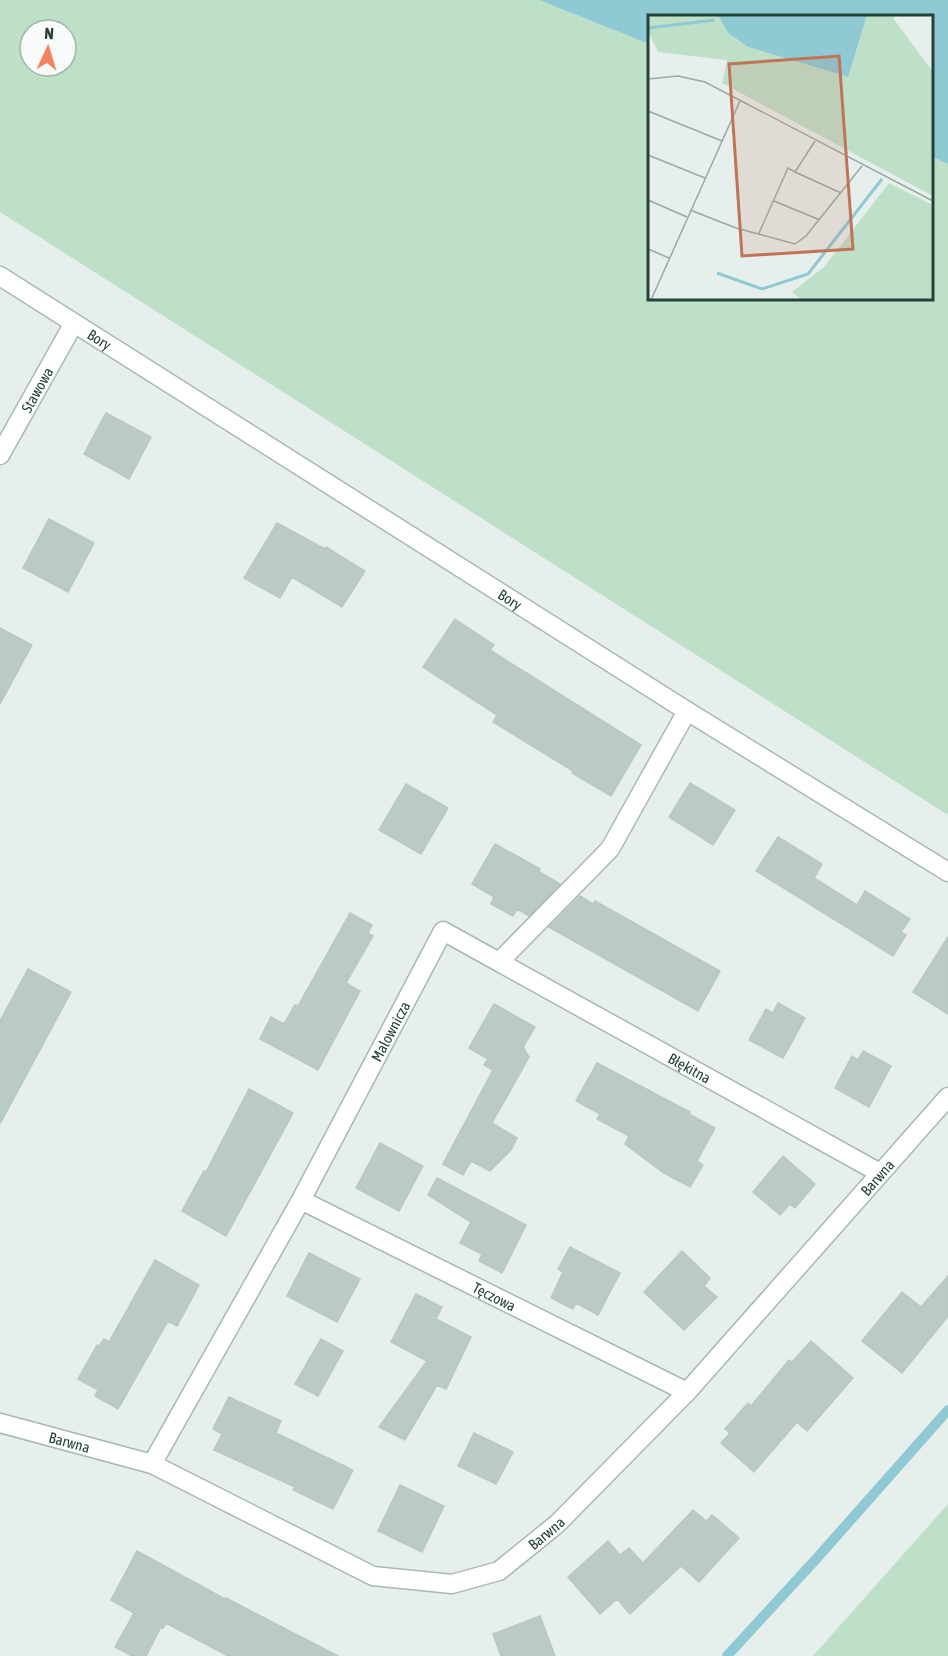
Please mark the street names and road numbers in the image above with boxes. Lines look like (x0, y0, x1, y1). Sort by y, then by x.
street label: Bory (85, 325, 115, 353)
street label: Stawowa (17, 364, 56, 415)
street label: Bory (495, 585, 525, 613)
street label: Malownicza (367, 998, 413, 1064)
street label: Błękitna (665, 1049, 714, 1086)
street label: Barwna (857, 1156, 897, 1199)
street label: Tęczowa (470, 1278, 519, 1314)
street label: Barwna (47, 1428, 92, 1455)
street label: Barwna (525, 1513, 568, 1553)

